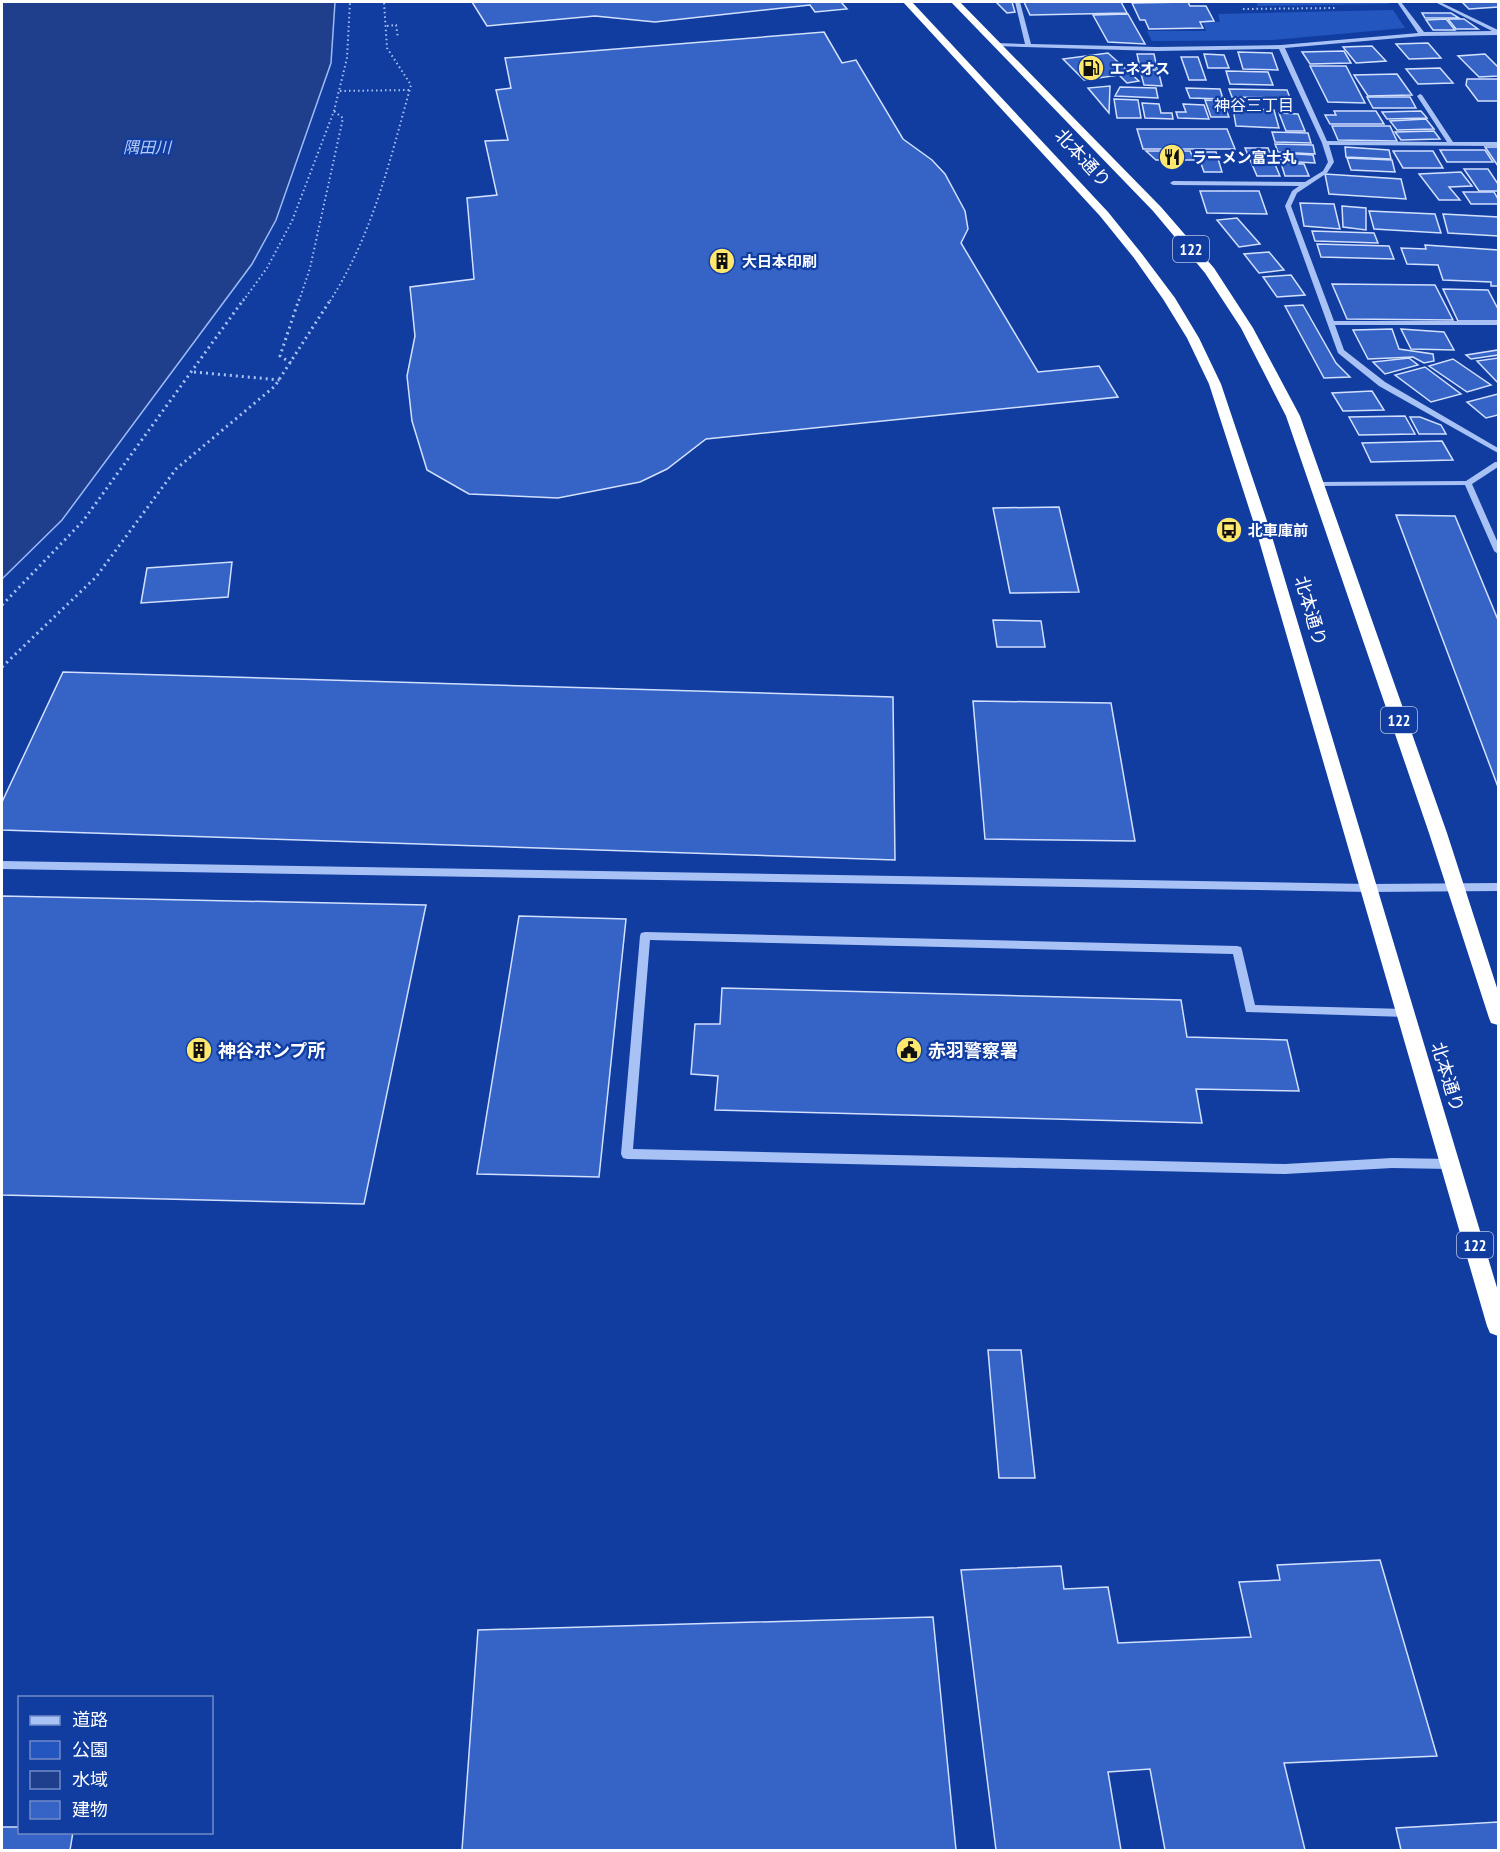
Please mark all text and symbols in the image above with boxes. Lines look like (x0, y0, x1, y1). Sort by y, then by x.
fuel station icon: エネオス (1076, 53, 1106, 83)
place label: エネオス (1110, 59, 1170, 78)
district label: 神谷三丁目 (1214, 95, 1294, 115)
street label: 北本通り (1050, 124, 1116, 192)
water label: 隅田川 (123, 137, 173, 157)
restaurant icon: ラーメン富士丸 (1157, 142, 1187, 172)
place label: ラーメン富士丸 (1192, 148, 1296, 167)
road number: 122 (1173, 236, 1209, 262)
building icon: 大日本印刷 (707, 246, 737, 276)
place label: 大日本印刷 (742, 252, 817, 271)
bus stop icon: 北車庫前 (1214, 515, 1244, 545)
place label: 北車庫前 (1248, 521, 1308, 540)
street label: 北本通り (1290, 573, 1332, 649)
road number: 122 (1381, 707, 1417, 733)
building icon: 神谷ポンプ所 (184, 1035, 214, 1065)
public building icon: 赤羽警察署 (894, 1035, 924, 1065)
place label: 神谷ポンプ所 (218, 1039, 325, 1062)
place label: 赤羽警察署 (928, 1039, 1018, 1062)
street label: 北本通り (1426, 1039, 1470, 1115)
road number: 122 (1457, 1232, 1493, 1258)
legend (18, 1696, 213, 1834)
text: 道路 (72, 1708, 108, 1731)
text: 公園 (72, 1738, 108, 1761)
text: 水域 (72, 1768, 108, 1791)
text: 建物 (72, 1798, 108, 1821)

